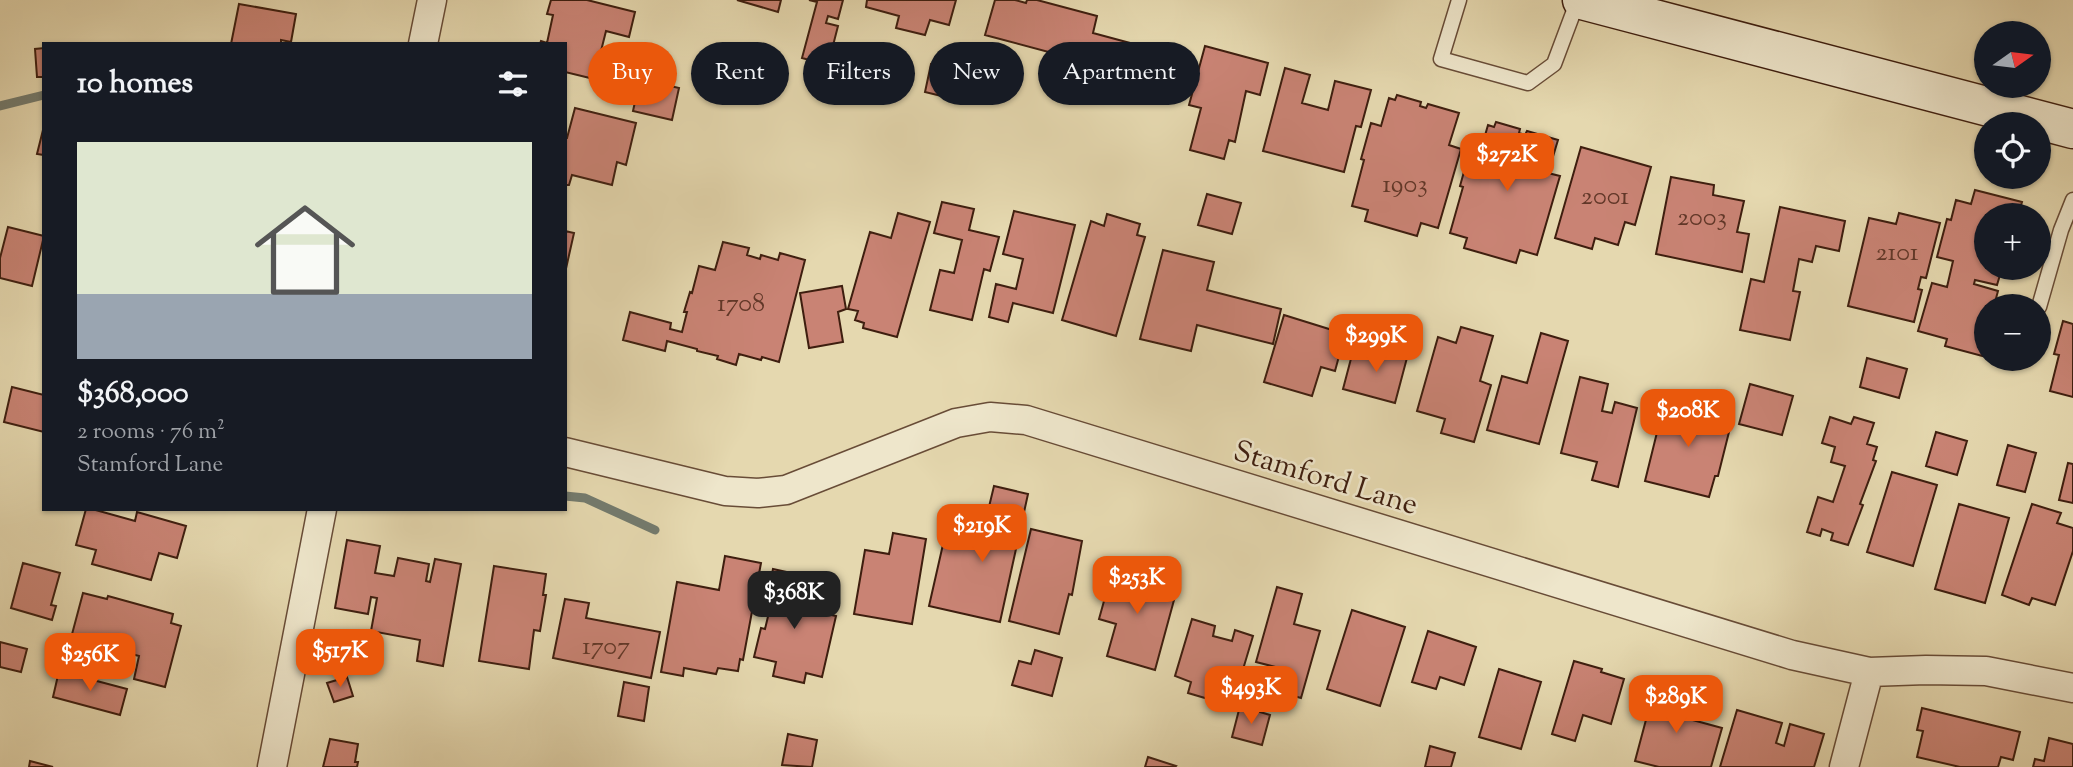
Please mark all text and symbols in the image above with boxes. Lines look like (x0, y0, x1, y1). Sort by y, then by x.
north arrow (1974, 21, 2051, 98)
map controls (1974, 21, 2051, 371)
chip: Buy (588, 42, 677, 105)
chip: Rent (691, 42, 789, 105)
chip: Filters (803, 42, 915, 105)
chip: New (929, 42, 1024, 105)
chip: Apartment (1038, 42, 1200, 105)
text: 10 homes (77, 63, 193, 106)
icon: filters (494, 65, 532, 103)
button: locate (1974, 112, 2051, 189)
pin: $272K (1458, 134, 1556, 193)
text: $272K (1476, 139, 1538, 172)
house number: 1903 (1382, 167, 1428, 204)
house number: 2001 (1581, 179, 1629, 216)
icon: home (242, 187, 368, 313)
house number: 2003 (1677, 200, 1727, 237)
button: + (1974, 203, 2051, 280)
house number: 2101 (1875, 235, 1919, 272)
house number: 1708 (717, 286, 765, 323)
button: − (1974, 294, 2051, 371)
pin: $299K (1327, 314, 1425, 374)
text: $299K (1345, 320, 1407, 353)
text: $368,000 (77, 373, 189, 416)
pin: $208K (1639, 390, 1737, 449)
text: $208K (1656, 395, 1720, 428)
text: 2 rooms · 76 m² (77, 416, 225, 449)
street label: Stamford Lane (1228, 431, 1423, 528)
text: Stamford Lane (77, 449, 223, 482)
pin: $219K (933, 504, 1031, 564)
text: $219K (953, 510, 1011, 543)
pin: $253K (1088, 556, 1186, 616)
text: $253K (1109, 562, 1165, 595)
pin: $368K (745, 572, 843, 631)
text: $368K (764, 577, 824, 610)
house number: 1707 (582, 629, 630, 666)
pin: $517K (291, 630, 389, 689)
pin: $256K (41, 634, 139, 693)
text: $517K (312, 635, 368, 668)
text: $256K (61, 639, 119, 672)
pin: $493K (1202, 666, 1300, 726)
text: $493K (1221, 672, 1281, 705)
pin: $289K (1627, 676, 1725, 735)
text: $289K (1645, 681, 1707, 714)

